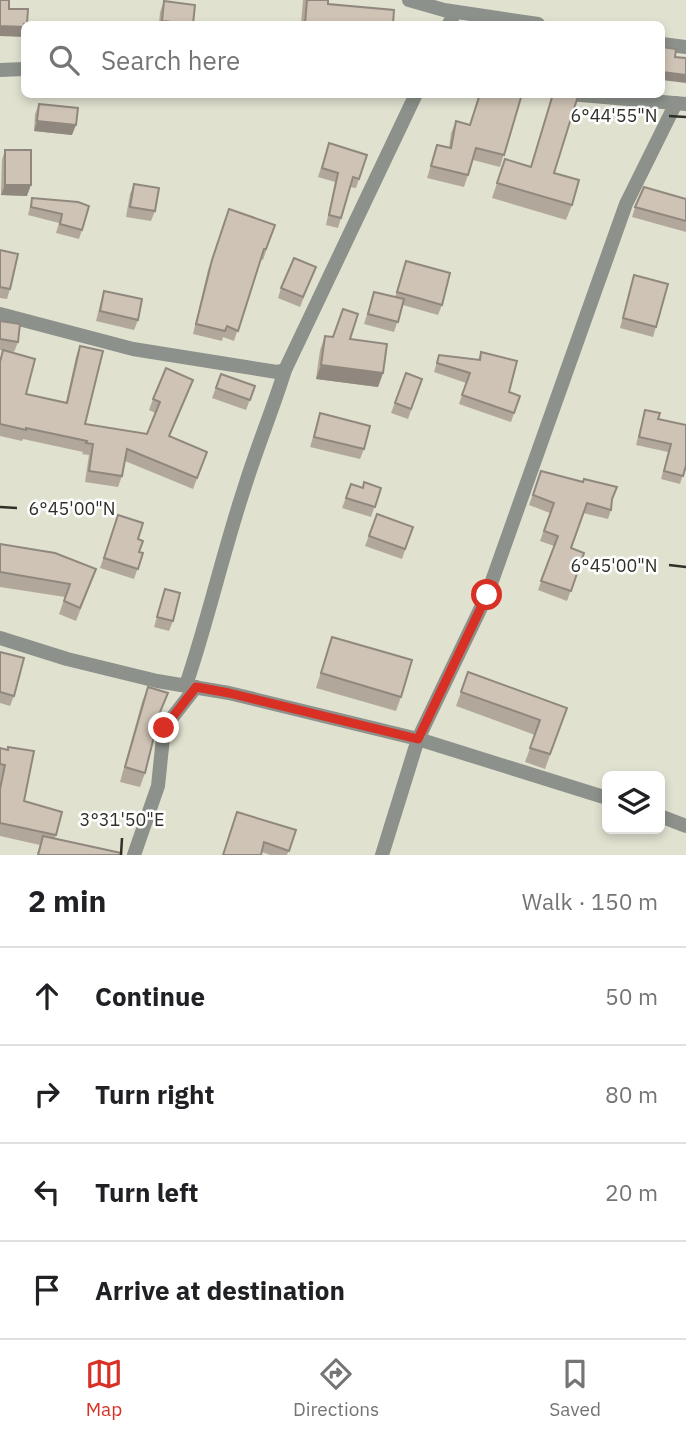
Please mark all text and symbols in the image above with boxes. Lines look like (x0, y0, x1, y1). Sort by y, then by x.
search box (21, 21, 665, 98)
icon: search (45, 41, 83, 79)
text: Search here (101, 43, 240, 77)
text: 6°44'55"N (570, 104, 658, 127)
text: 6°45'00"N (28, 497, 116, 520)
text: 6°45'00"N (570, 554, 658, 577)
route start (471, 579, 502, 610)
route end (148, 712, 179, 743)
map controls (602, 771, 665, 834)
button: layers (602, 771, 665, 834)
text: 3°31'50"E (80, 808, 164, 831)
text: 2 min (28, 881, 106, 920)
text: Walk · 150 m (522, 886, 658, 916)
icon: ahead (28, 977, 66, 1015)
text: Continue (95, 979, 205, 1013)
text: 50 m (605, 981, 658, 1011)
icon: right (28, 1075, 66, 1113)
text: Turn right (95, 1077, 214, 1111)
text: 80 m (605, 1079, 658, 1109)
icon: left (28, 1173, 66, 1211)
text: Turn left (95, 1175, 198, 1209)
text: 20 m (605, 1177, 658, 1207)
icon: arrive (28, 1271, 66, 1309)
text: Arrive at destination (95, 1273, 345, 1307)
tab: Map (85, 1355, 123, 1421)
tab: Directions (293, 1355, 379, 1421)
tab: Saved (549, 1355, 601, 1421)

